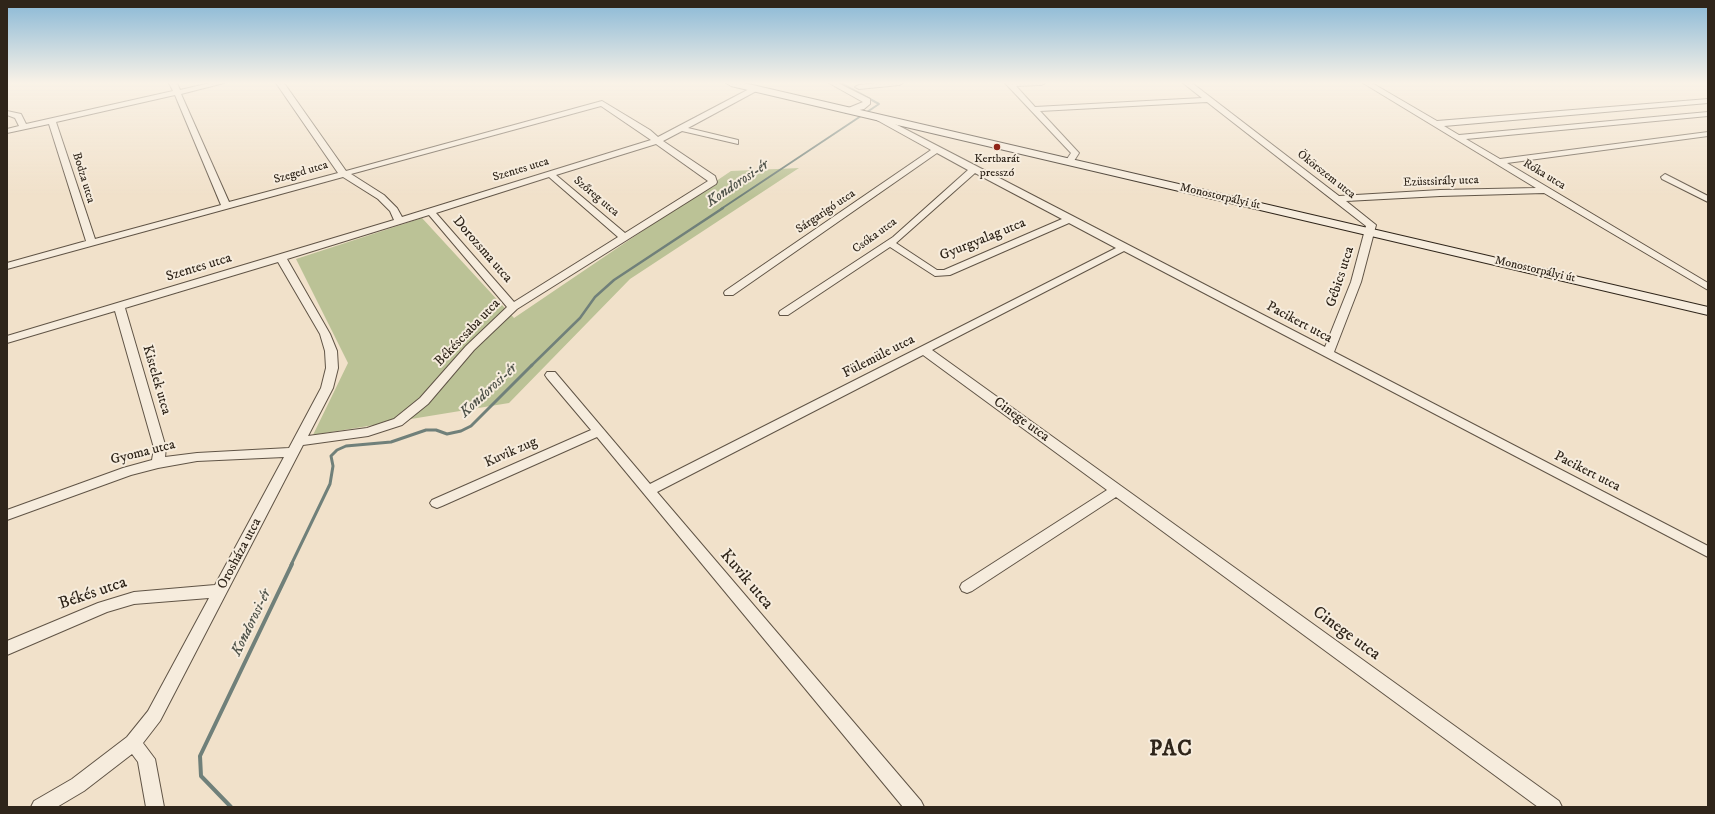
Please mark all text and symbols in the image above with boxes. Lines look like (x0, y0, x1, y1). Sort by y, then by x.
marker: Kertbarát presszó (992, 142, 1002, 152)
street label: Ökörszem utca (1294, 148, 1358, 202)
street label: Bodza utca (68, 151, 98, 205)
place label: Kertbarát presszó (974, 153, 1020, 181)
street label: Szentes utca (491, 155, 551, 185)
water label: Kondorosi-ér (703, 156, 773, 212)
street label: Róka utca (1520, 157, 1568, 193)
street label: Szeged utca (272, 158, 330, 188)
street label: Ezüstsirály utca (1403, 173, 1479, 191)
street label: Szőreg utca (570, 174, 622, 220)
street label: Monostorpályi út (1178, 181, 1262, 213)
street label: Sárgarigó utca (794, 187, 858, 237)
street label: Dorozsma utca (449, 213, 515, 287)
street label: Csóka utca (850, 215, 900, 257)
street label: Gyurgyalag utca (938, 215, 1028, 265)
street label: Gébics utca (1323, 245, 1359, 309)
street label: Szentes utca (164, 250, 234, 286)
street label: Monostorpályi út (1493, 254, 1577, 286)
street label: Békéscsaba utca (432, 296, 504, 370)
street label: Pacikert utca (1263, 299, 1335, 347)
street label: Fülemüle utca (840, 332, 918, 382)
street label: Kistelek utca (138, 343, 174, 417)
water label: Kondorosi-ér (457, 360, 521, 422)
street label: Cinege utca (990, 394, 1052, 446)
street label: Kuvik zug (482, 434, 540, 472)
street label: Gyoma utca (109, 437, 177, 469)
street label: Pacikert utca (1551, 448, 1623, 496)
street label: Orosháza utca (214, 516, 266, 592)
street label: Kuvik utca (715, 546, 777, 614)
street label: Békés utca (56, 573, 130, 615)
water label: Kondorosi-ér (228, 587, 276, 659)
street label: Cinege utca (1308, 603, 1384, 665)
district label: PAC (1149, 737, 1193, 763)

